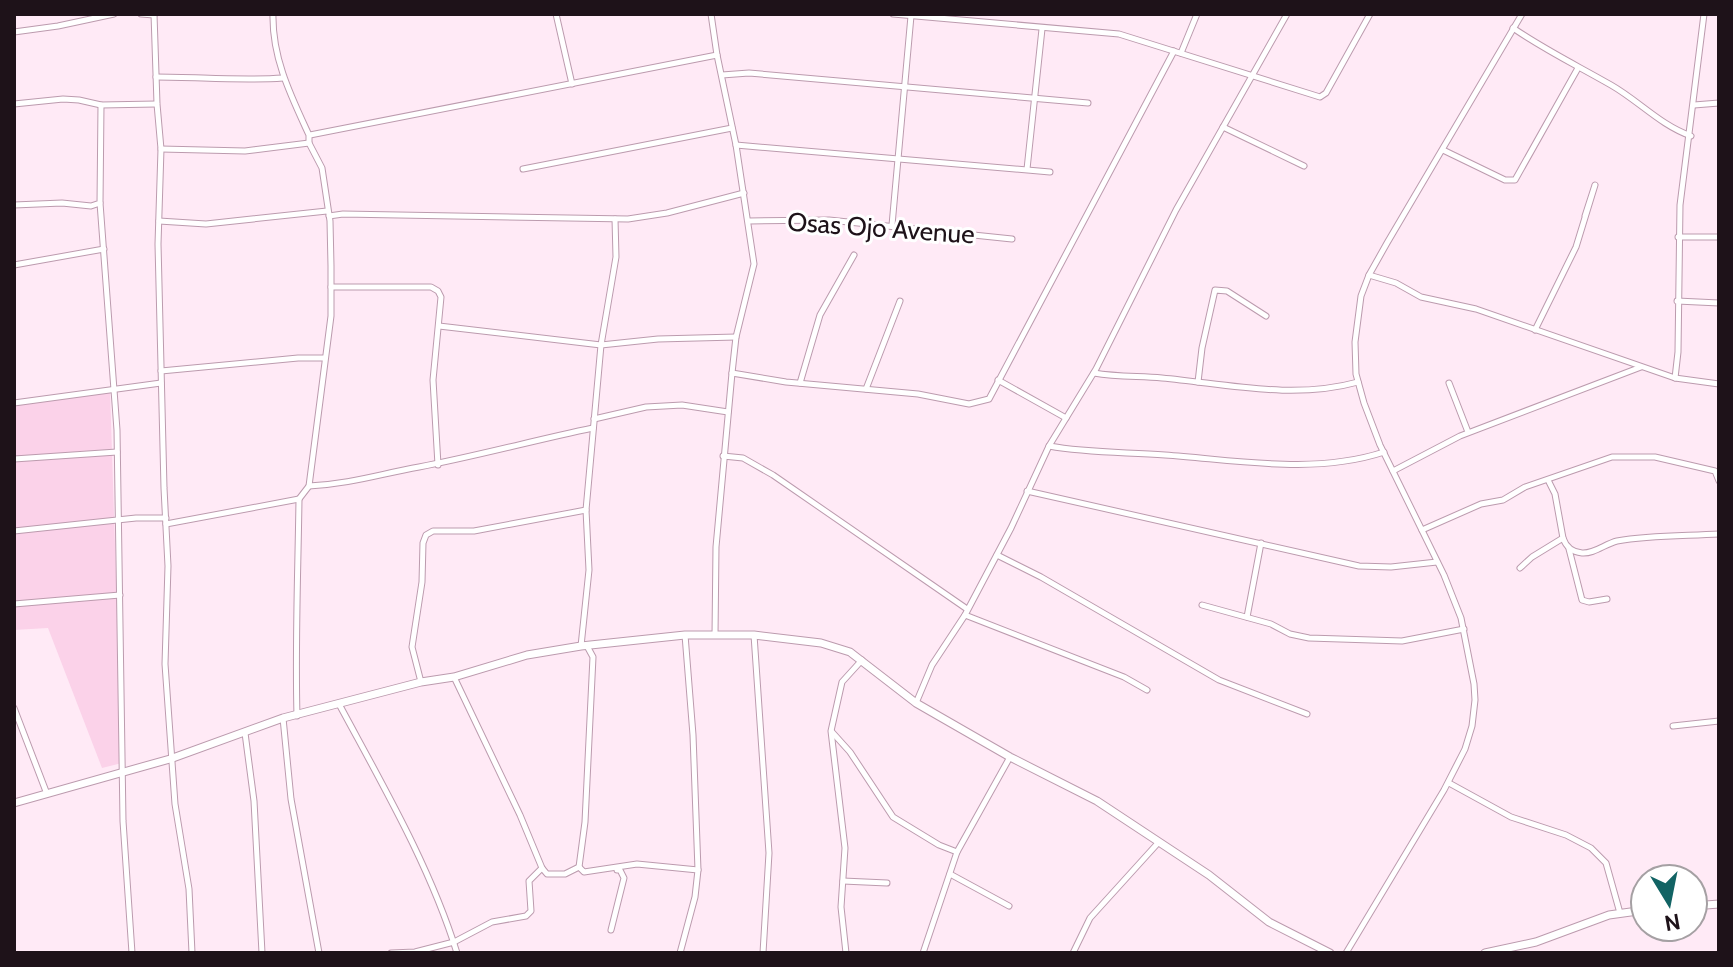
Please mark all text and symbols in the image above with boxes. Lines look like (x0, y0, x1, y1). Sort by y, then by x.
street label: Osas Ojo Avenue (786, 205, 976, 251)
north arrow (1629, 863, 1709, 943)
text: N (1662, 908, 1682, 937)

